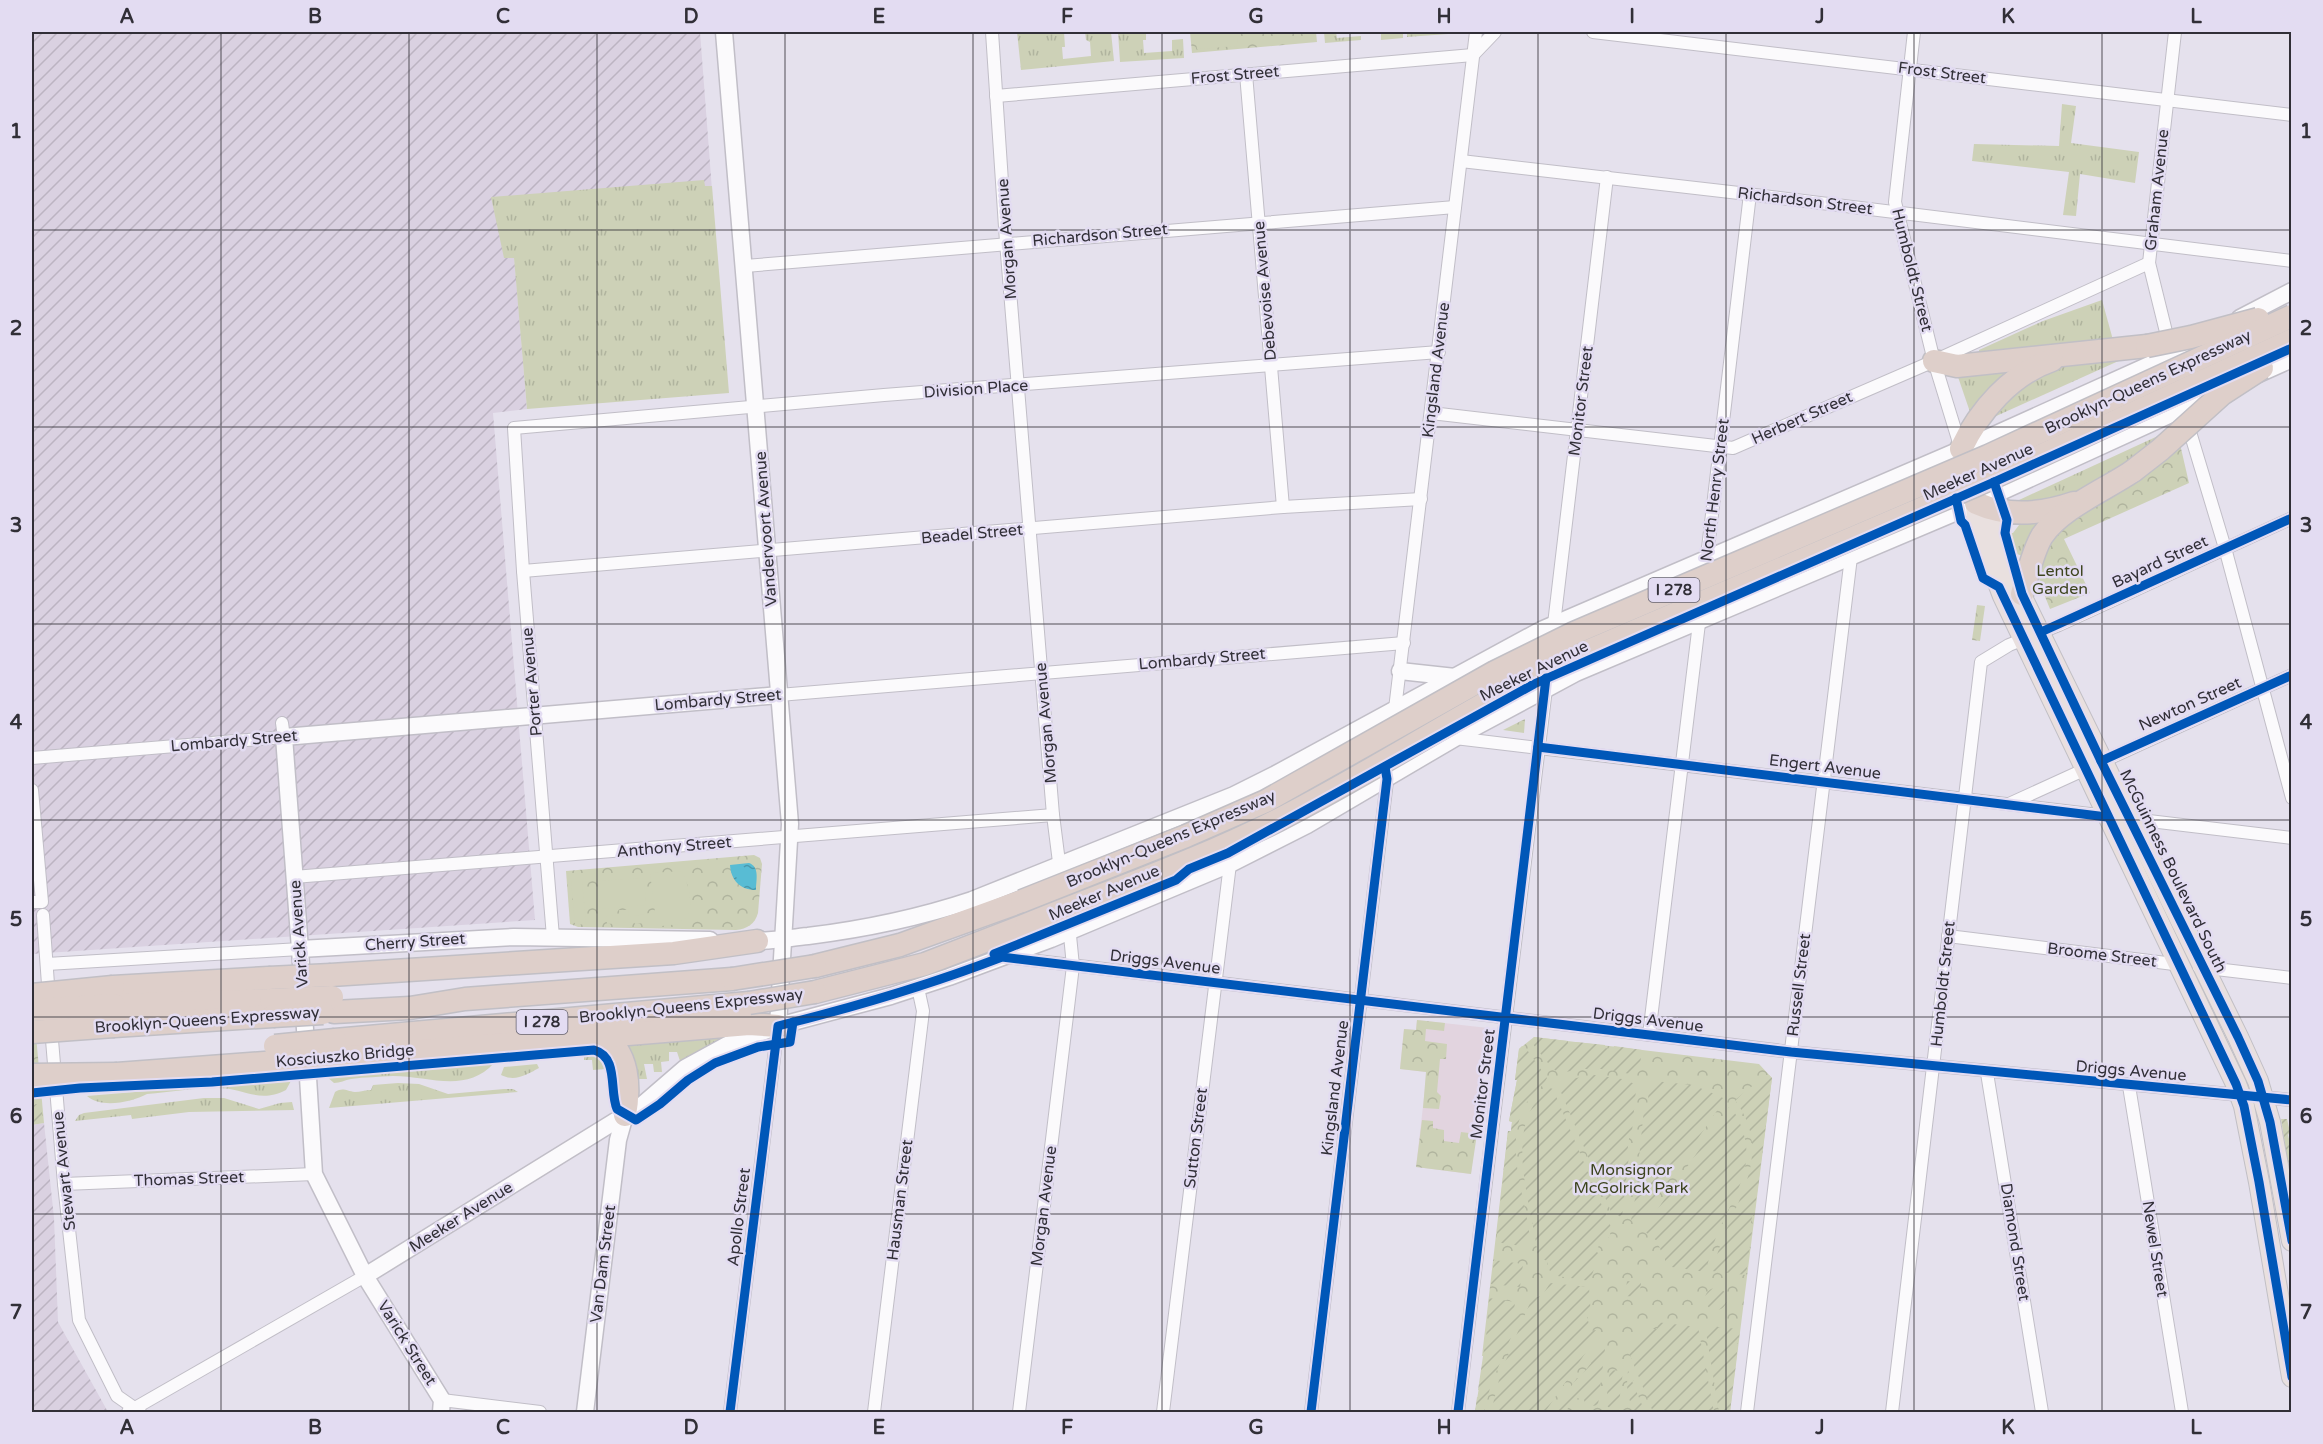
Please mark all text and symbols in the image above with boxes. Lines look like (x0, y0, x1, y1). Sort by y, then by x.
text: A (120, 5, 135, 29)
text: B (308, 5, 322, 29)
text: C (496, 5, 510, 29)
text: D (683, 5, 699, 29)
text: E (873, 5, 886, 29)
text: F (1061, 5, 1073, 29)
text: G (1248, 5, 1264, 29)
text: H (1436, 5, 1452, 29)
text: I (1629, 5, 1635, 29)
text: J (1814, 5, 1825, 29)
text: K (2001, 5, 2015, 29)
text: L (2190, 5, 2202, 29)
street label: Frost Street (1897, 58, 1987, 88)
street label: Frost Street (1190, 61, 1280, 89)
text: 1 (10, 120, 22, 144)
text: 1 (2300, 120, 2312, 144)
street label: Graham Avenue (2141, 128, 2173, 252)
street label: Morgan Avenue (993, 178, 1021, 300)
street label: Richardson Street (1736, 183, 1874, 219)
street label: Humboldt Street (1887, 206, 1937, 334)
street label: Richardson Street (1032, 219, 1168, 251)
street label: Debevoise Avenue (1249, 220, 1281, 362)
street label: Kingsland Avenue (1418, 301, 1454, 439)
text: 2 (10, 317, 22, 341)
text: 2 (2300, 317, 2312, 341)
street label: Brooklyn-Queens Expressway (2042, 325, 2255, 439)
street label: Monitor Street (1564, 345, 1598, 457)
street label: Division Place (923, 375, 1029, 403)
street label: Herbert Street (1748, 387, 1856, 449)
street label: North Henry Street (1696, 417, 1734, 563)
street label: Meeker Avenue (1920, 439, 2036, 505)
street label: Vandervoort Avenue (751, 451, 781, 607)
text: 3 (10, 514, 22, 538)
text: 3 (2300, 514, 2312, 538)
street label: Beadel Street (920, 520, 1024, 548)
street label: Bayard Street (2109, 531, 2211, 593)
park label: Lentol Garden (2032, 561, 2088, 599)
road number: I 278 (1648, 578, 1700, 602)
street label: Porter Avenue (517, 627, 547, 737)
street label: Meeker Avenue (1476, 636, 1592, 706)
street label: Lombardy Street (1138, 643, 1266, 675)
street label: Morgan Avenue (1031, 662, 1061, 784)
street label: Newton Street (2136, 673, 2244, 735)
street label: Lombardy Street (654, 684, 782, 716)
text: 4 (10, 711, 23, 735)
text: 4 (2300, 711, 2313, 735)
street label: Lombardy Street (170, 725, 298, 757)
street label: Engert Avenue (1768, 750, 1882, 784)
street label: McGuinness Boulevard South (2115, 766, 2231, 976)
street label: Brooklyn-Queens Expressway (1063, 786, 1279, 892)
street label: Anthony Street (616, 832, 732, 862)
street label: Meeker Avenue (1046, 861, 1162, 925)
street label: Varick Avenue (285, 879, 313, 989)
text: 5 (10, 908, 22, 932)
text: 5 (2300, 908, 2312, 932)
street label: Humboldt Street (1926, 920, 1960, 1048)
street label: Cherry Street (364, 929, 466, 955)
street label: Russell Street (1783, 932, 1815, 1038)
street label: Broome Street (2046, 938, 2158, 972)
street label: Driggs Avenue (1109, 945, 1221, 979)
street label: Brooklyn-Queens Expressway (578, 984, 805, 1028)
street label: Brooklyn-Queens Expressway (94, 1002, 321, 1038)
street label: Driggs Avenue (1592, 1003, 1704, 1037)
road number: I 278 (516, 1010, 568, 1034)
street label: Kingsland Avenue (1317, 1019, 1353, 1157)
street label: Monitor Street (1466, 1028, 1500, 1140)
street label: Kosciuszko Bridge (275, 1040, 415, 1072)
street label: Driggs Avenue (2075, 1056, 2187, 1086)
street label: Sutton Street (1180, 1087, 1212, 1189)
text: 6 (10, 1105, 22, 1129)
text: 6 (2300, 1105, 2312, 1129)
street label: Stewart Avenue (48, 1110, 80, 1232)
street label: Hausman Street (883, 1138, 917, 1262)
street label: Morgan Avenue (1027, 1145, 1061, 1267)
park label: Monsignor McGolrick Park (1573, 1160, 1689, 1198)
street label: Thomas Street (133, 1167, 245, 1191)
street label: Apollo Street (723, 1167, 755, 1267)
street label: Meeker Avenue (405, 1177, 517, 1257)
street label: Diamond Street (1996, 1182, 2034, 1302)
street label: Newel Street (2138, 1199, 2172, 1299)
street label: Van Dam Street (586, 1204, 620, 1324)
street label: Varick Street (373, 1297, 441, 1389)
text: 7 (10, 1301, 22, 1325)
text: 7 (2300, 1301, 2312, 1325)
text: A (120, 1416, 135, 1440)
text: B (308, 1416, 322, 1440)
text: C (496, 1416, 510, 1440)
text: D (683, 1416, 699, 1440)
text: E (873, 1416, 886, 1440)
text: F (1061, 1416, 1073, 1440)
text: G (1248, 1416, 1264, 1440)
text: H (1436, 1416, 1452, 1440)
text: I (1629, 1416, 1635, 1440)
text: J (1814, 1416, 1825, 1440)
text: K (2001, 1416, 2015, 1440)
text: L (2190, 1416, 2202, 1440)

